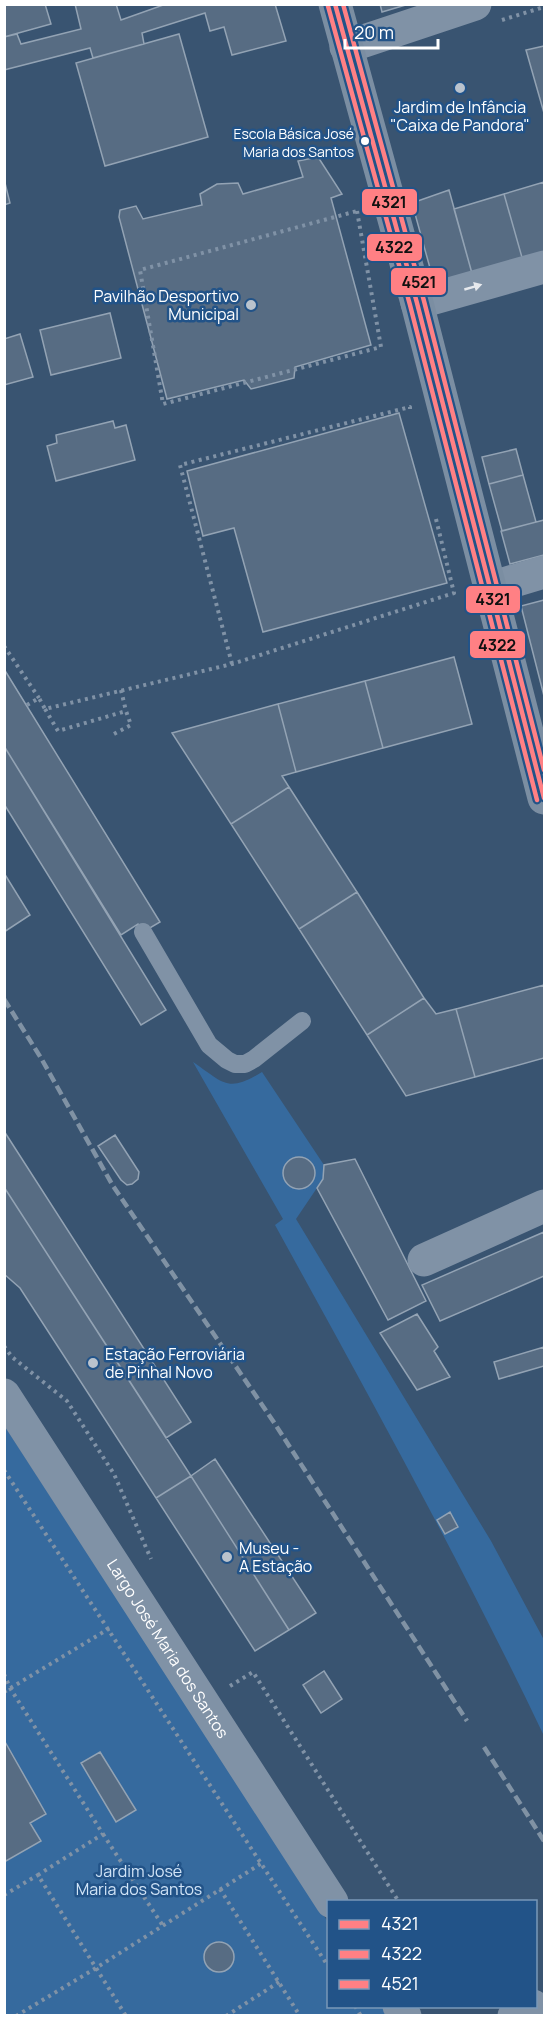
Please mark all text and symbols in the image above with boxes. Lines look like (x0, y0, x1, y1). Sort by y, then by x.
scale bar (345, 12, 438, 50)
text: 20 m (354, 20, 394, 44)
marker: Jardim de Infância "Caixa de Pandora" (453, 81, 467, 95)
place label: Jardim de Infância "Caixa de Pandora" (390, 96, 530, 136)
place label: Escola Básica José Maria dos Santos (234, 124, 354, 161)
marker: Escola Básica José Maria dos Santos (359, 135, 371, 147)
line badge: 4321 (361, 188, 418, 216)
text: 4321 (371, 191, 407, 213)
line badge: 4322 (366, 233, 423, 262)
text: 4322 (375, 236, 413, 258)
line badge: 4521 (390, 267, 447, 296)
text: 4521 (401, 271, 437, 293)
one-way arrow (464, 282, 482, 291)
place label: Pavilhão Desportivo Municipal (94, 285, 239, 325)
marker: Pavilhão Desportivo Municipal (244, 298, 258, 312)
line badge: 4321 (465, 585, 521, 614)
text: 4321 (475, 588, 511, 610)
line badge: 4322 (469, 630, 526, 659)
text: 4322 (478, 634, 516, 656)
place label: Estação Ferroviária de Pinhal Novo (105, 1343, 245, 1383)
marker: Estação Ferroviária de Pinhal Novo (86, 1356, 100, 1370)
place label: Museu - A Estação (239, 1537, 312, 1577)
marker: Museu - A Estação (220, 1550, 234, 1564)
street label: Largo José Maria dos Santos (102, 1555, 234, 1742)
park label: Jardim José Maria dos Santos (76, 1860, 202, 1900)
legend (327, 1900, 537, 2008)
text: 4321 (381, 1911, 419, 1935)
text: 4322 (381, 1941, 422, 1965)
text: 4521 (381, 1971, 419, 1995)

